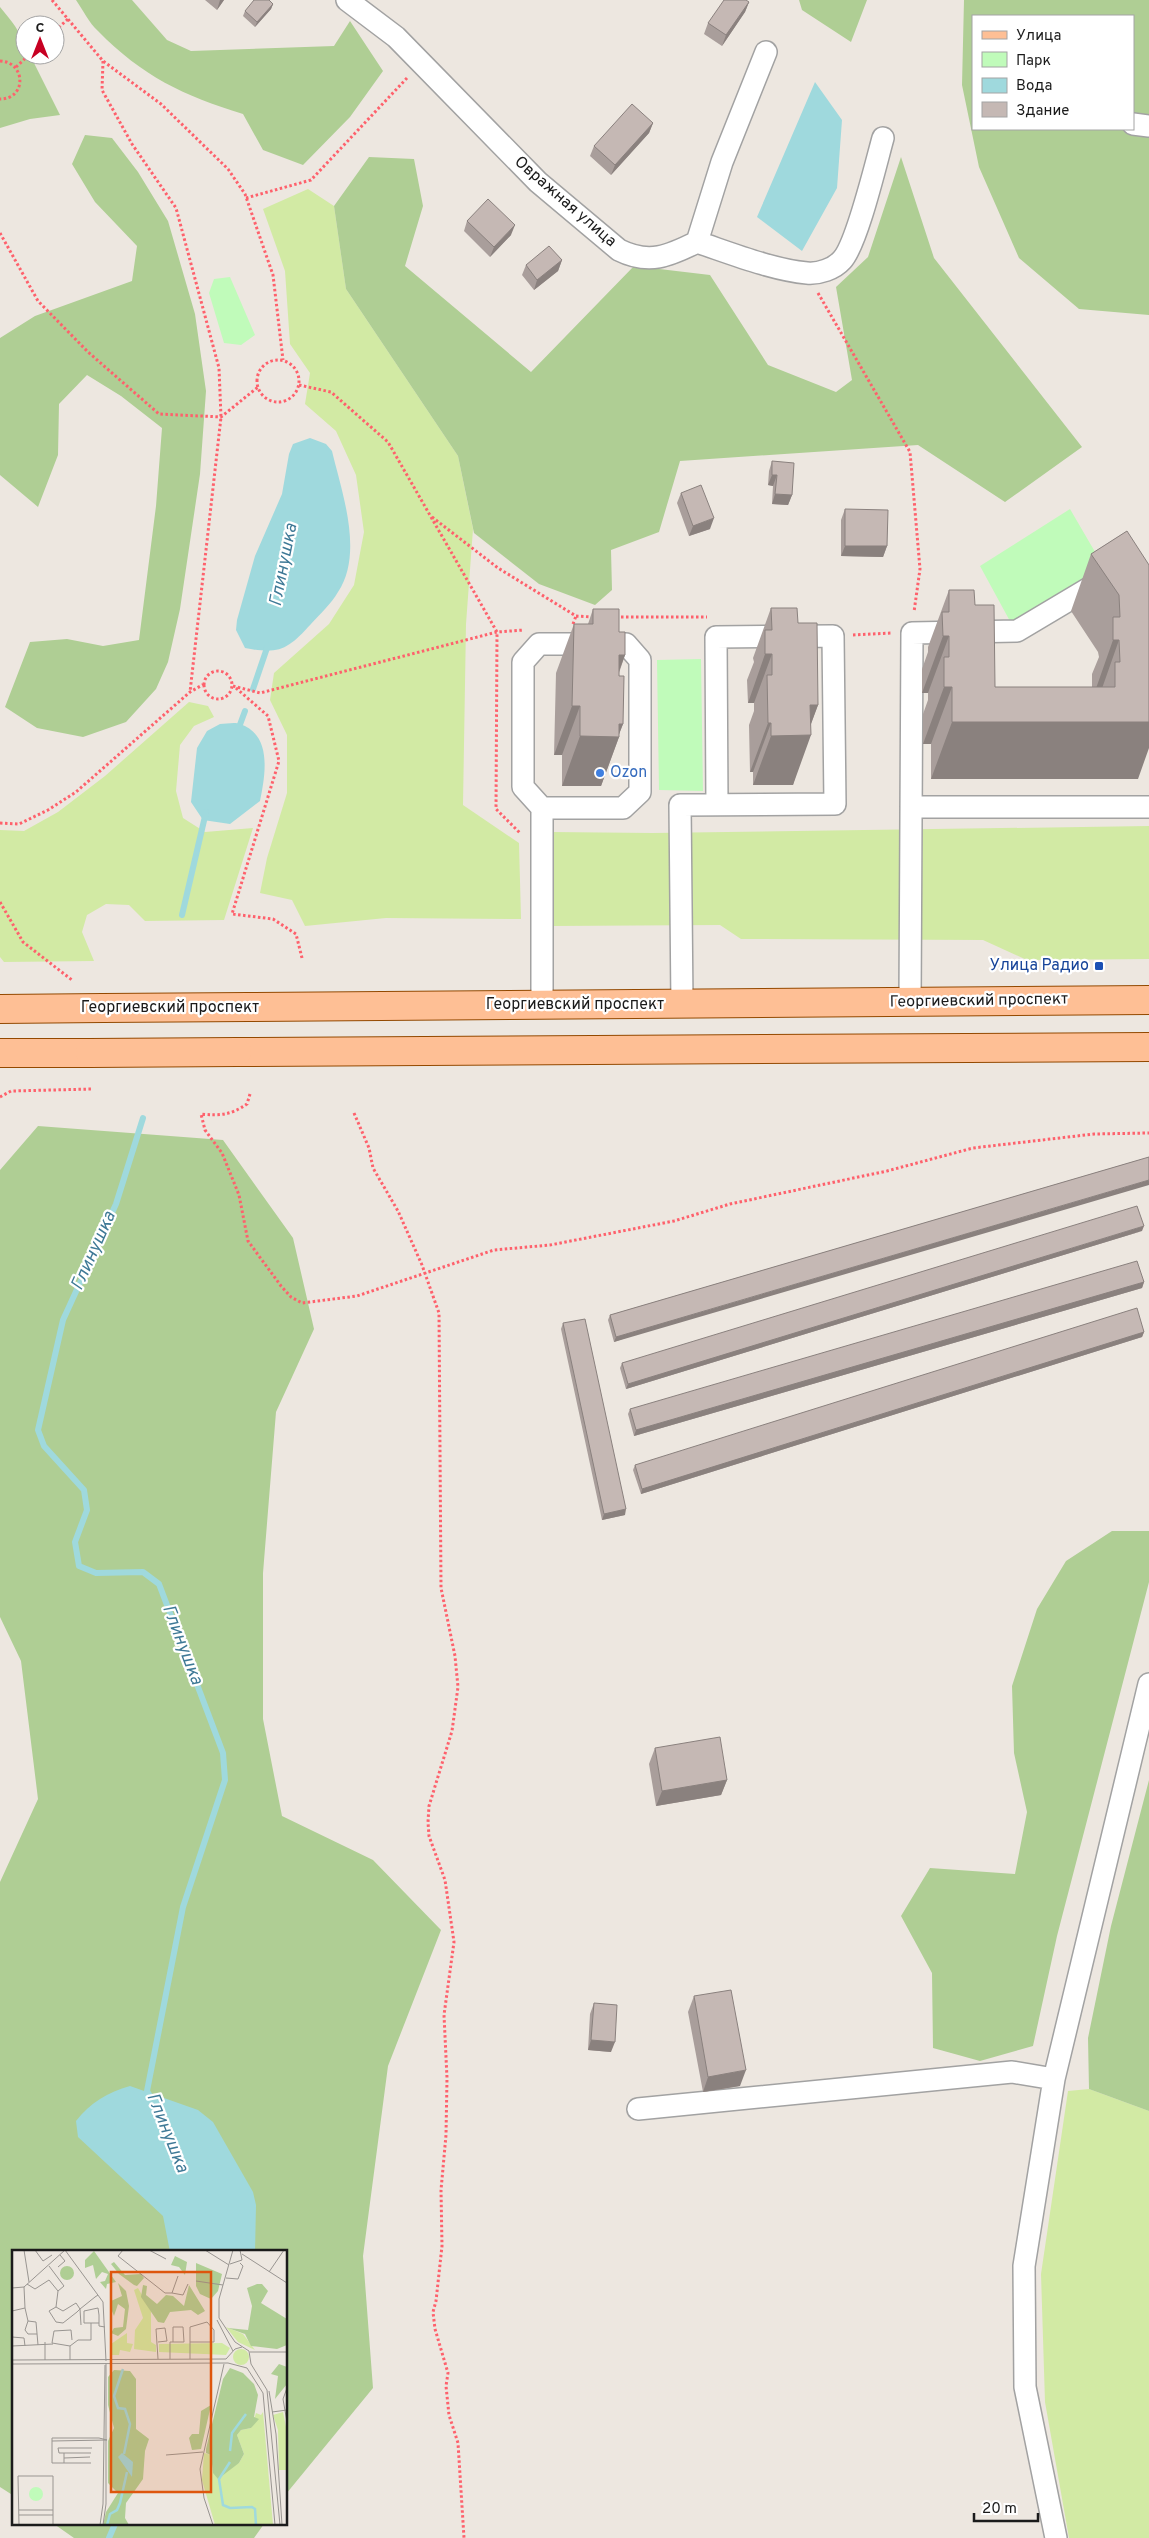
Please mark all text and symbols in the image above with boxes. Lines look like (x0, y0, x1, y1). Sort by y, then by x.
north arrow (15, 15, 65, 65)
legend (972, 15, 1134, 130)
text: С (36, 20, 45, 37)
text: Улица (1016, 27, 1061, 46)
text: Парк (1016, 52, 1051, 71)
text: Вода (1016, 77, 1052, 96)
text: Здание (1016, 102, 1069, 121)
street label: Овражная улица (510, 152, 620, 252)
water label: Глинушка (265, 521, 303, 608)
place label: Ozon (610, 763, 647, 783)
marker: Ozon (594, 767, 606, 779)
place label: Улица Радио (989, 956, 1089, 976)
marker: Улица Радио (1093, 960, 1105, 972)
street label: Георгиевский проспект (890, 989, 1068, 1013)
street label: Георгиевский проспект (486, 995, 664, 1015)
street label: Георгиевский проспект (81, 998, 259, 1018)
water label: Глинушка (66, 1207, 122, 1294)
water label: Глинушка (156, 1602, 208, 1689)
water label: Глинушка (141, 2090, 194, 2177)
inset map (12, 2250, 288, 2526)
scale bar (974, 2490, 1038, 2522)
text: 20 m (982, 2500, 1017, 2519)

